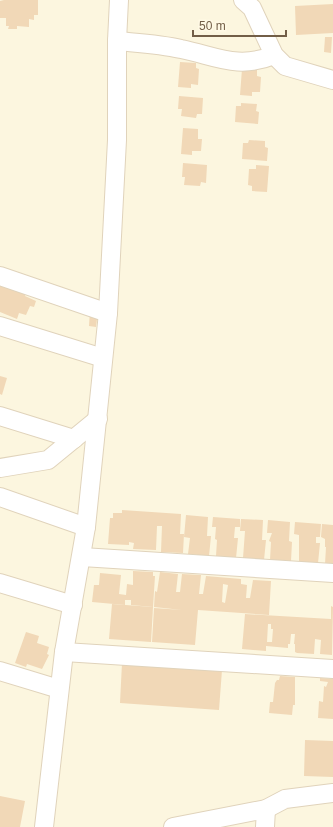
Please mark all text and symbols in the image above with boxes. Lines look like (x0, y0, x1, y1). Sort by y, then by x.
scale bar (193, 12, 286, 38)
text: 50 m (199, 19, 226, 33)

